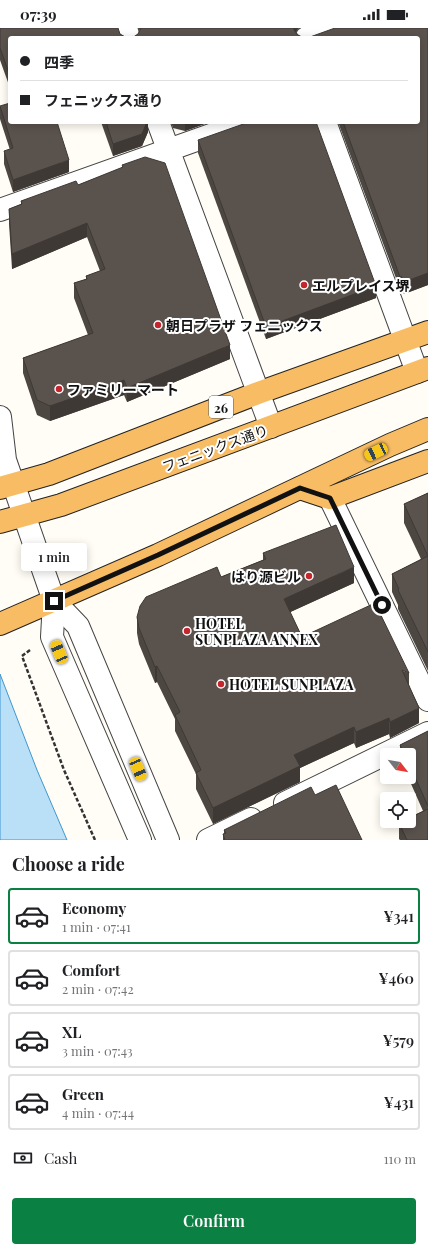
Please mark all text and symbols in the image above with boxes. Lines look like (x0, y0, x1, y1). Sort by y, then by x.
text: 07:39 (20, 4, 56, 24)
text: 四季 (44, 52, 74, 72)
text: フェニックス通り (44, 90, 164, 110)
place label: エルプレイス堺 (312, 276, 410, 295)
marker: エルプレイス堺 (299, 280, 309, 290)
place label: 朝日プラザ フェニックス (166, 316, 323, 335)
marker: 朝日プラザ フェニックス (153, 320, 163, 330)
place label: ファミリーマート (67, 380, 179, 399)
marker: ファミリーマート (54, 384, 64, 394)
road number: 26 (209, 396, 233, 418)
street label: フェニックス通り (159, 420, 271, 476)
car (363, 441, 389, 463)
callout: 1 min (21, 543, 87, 571)
text: 1 min (38, 548, 70, 565)
place label: はり源ビル (231, 567, 301, 586)
marker: はり源ビル (304, 571, 314, 581)
route end (45, 592, 63, 610)
route start (373, 596, 391, 614)
place label: HOTEL SUNPLAZA ANNEX (195, 614, 318, 649)
marker: HOTEL SUNPLAZA ANNEX (182, 626, 192, 636)
car (49, 639, 69, 665)
place label: HOTEL SUNPLAZA (229, 675, 354, 694)
marker: HOTEL SUNPLAZA (216, 679, 226, 689)
north arrow (380, 748, 416, 784)
map controls (380, 748, 416, 828)
car (128, 756, 148, 782)
button: locate (380, 792, 416, 828)
text: Choose a ride (12, 852, 125, 876)
icon: car (14, 898, 50, 934)
text: Economy (62, 898, 126, 918)
text: ¥341 (383, 906, 414, 926)
text: 1 min · 07:41 (62, 918, 131, 935)
icon: car (14, 960, 50, 996)
text: Comfort (62, 960, 120, 980)
text: ¥460 (379, 968, 414, 988)
text: 2 min · 07:42 (62, 980, 134, 997)
icon: car (14, 1022, 50, 1058)
text: XL (62, 1022, 82, 1042)
text: ¥579 (383, 1030, 414, 1050)
text: 3 min · 07:43 (62, 1042, 133, 1059)
icon: car (14, 1084, 50, 1120)
text: Green (62, 1084, 104, 1104)
text: ¥431 (384, 1092, 414, 1112)
text: 4 min · 07:44 (62, 1104, 134, 1121)
icon: cash (12, 1147, 34, 1169)
text: Cash (44, 1148, 77, 1168)
text: 110 m (384, 1150, 416, 1167)
button: Confirm (12, 1198, 416, 1244)

